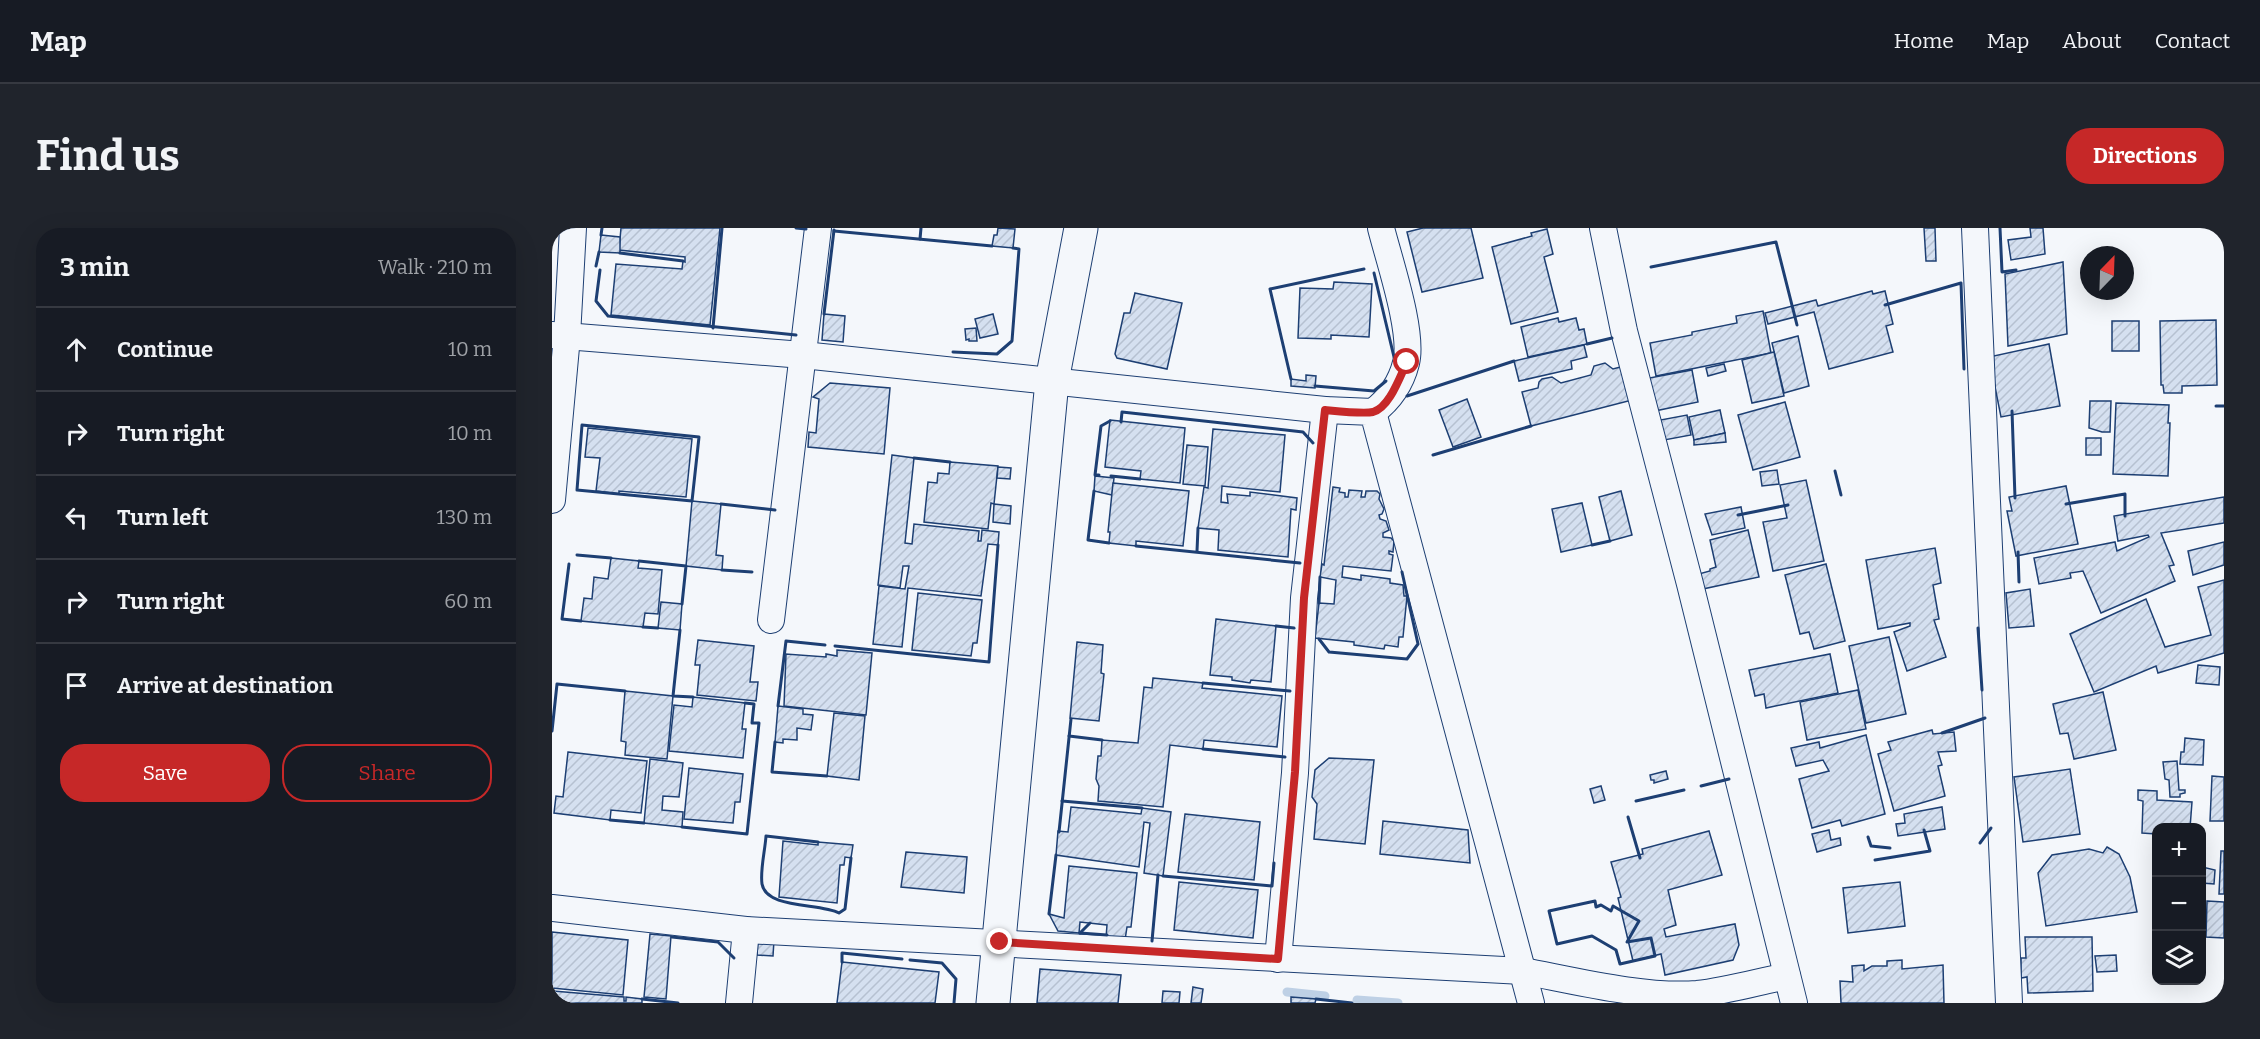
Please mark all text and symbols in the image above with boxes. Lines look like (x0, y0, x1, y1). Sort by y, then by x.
text: Map (30, 25, 87, 58)
text: Home (1894, 28, 1954, 54)
text: Map (1987, 28, 2029, 54)
text: About (2062, 28, 2122, 54)
text: Contact (2155, 28, 2230, 54)
button: Directions (2066, 128, 2224, 184)
text: Find us (36, 131, 180, 181)
north arrow (2080, 246, 2134, 300)
text: 3 min (60, 252, 129, 283)
text: Walk · 210 m (378, 255, 492, 279)
icon: ahead (60, 333, 93, 366)
text: Continue (117, 336, 213, 363)
text: 10 m (448, 337, 492, 361)
route start (1393, 348, 1419, 374)
icon: right (60, 417, 93, 450)
text: Turn right (117, 420, 225, 447)
text: 10 m (448, 421, 492, 445)
icon: left (60, 501, 93, 534)
text: Turn left (117, 504, 209, 531)
text: 130 m (437, 505, 492, 529)
icon: right (60, 585, 93, 618)
text: Turn right (117, 588, 225, 615)
text: 60 m (444, 589, 492, 613)
icon: arrive (60, 669, 93, 702)
text: Arrive at destination (117, 672, 333, 699)
button: Save (60, 744, 270, 802)
button: Share (282, 744, 492, 802)
map controls (2152, 823, 2206, 985)
button: + (2152, 823, 2206, 877)
button: − (2152, 877, 2206, 931)
route end (986, 928, 1012, 954)
button: layers (2152, 931, 2206, 985)

